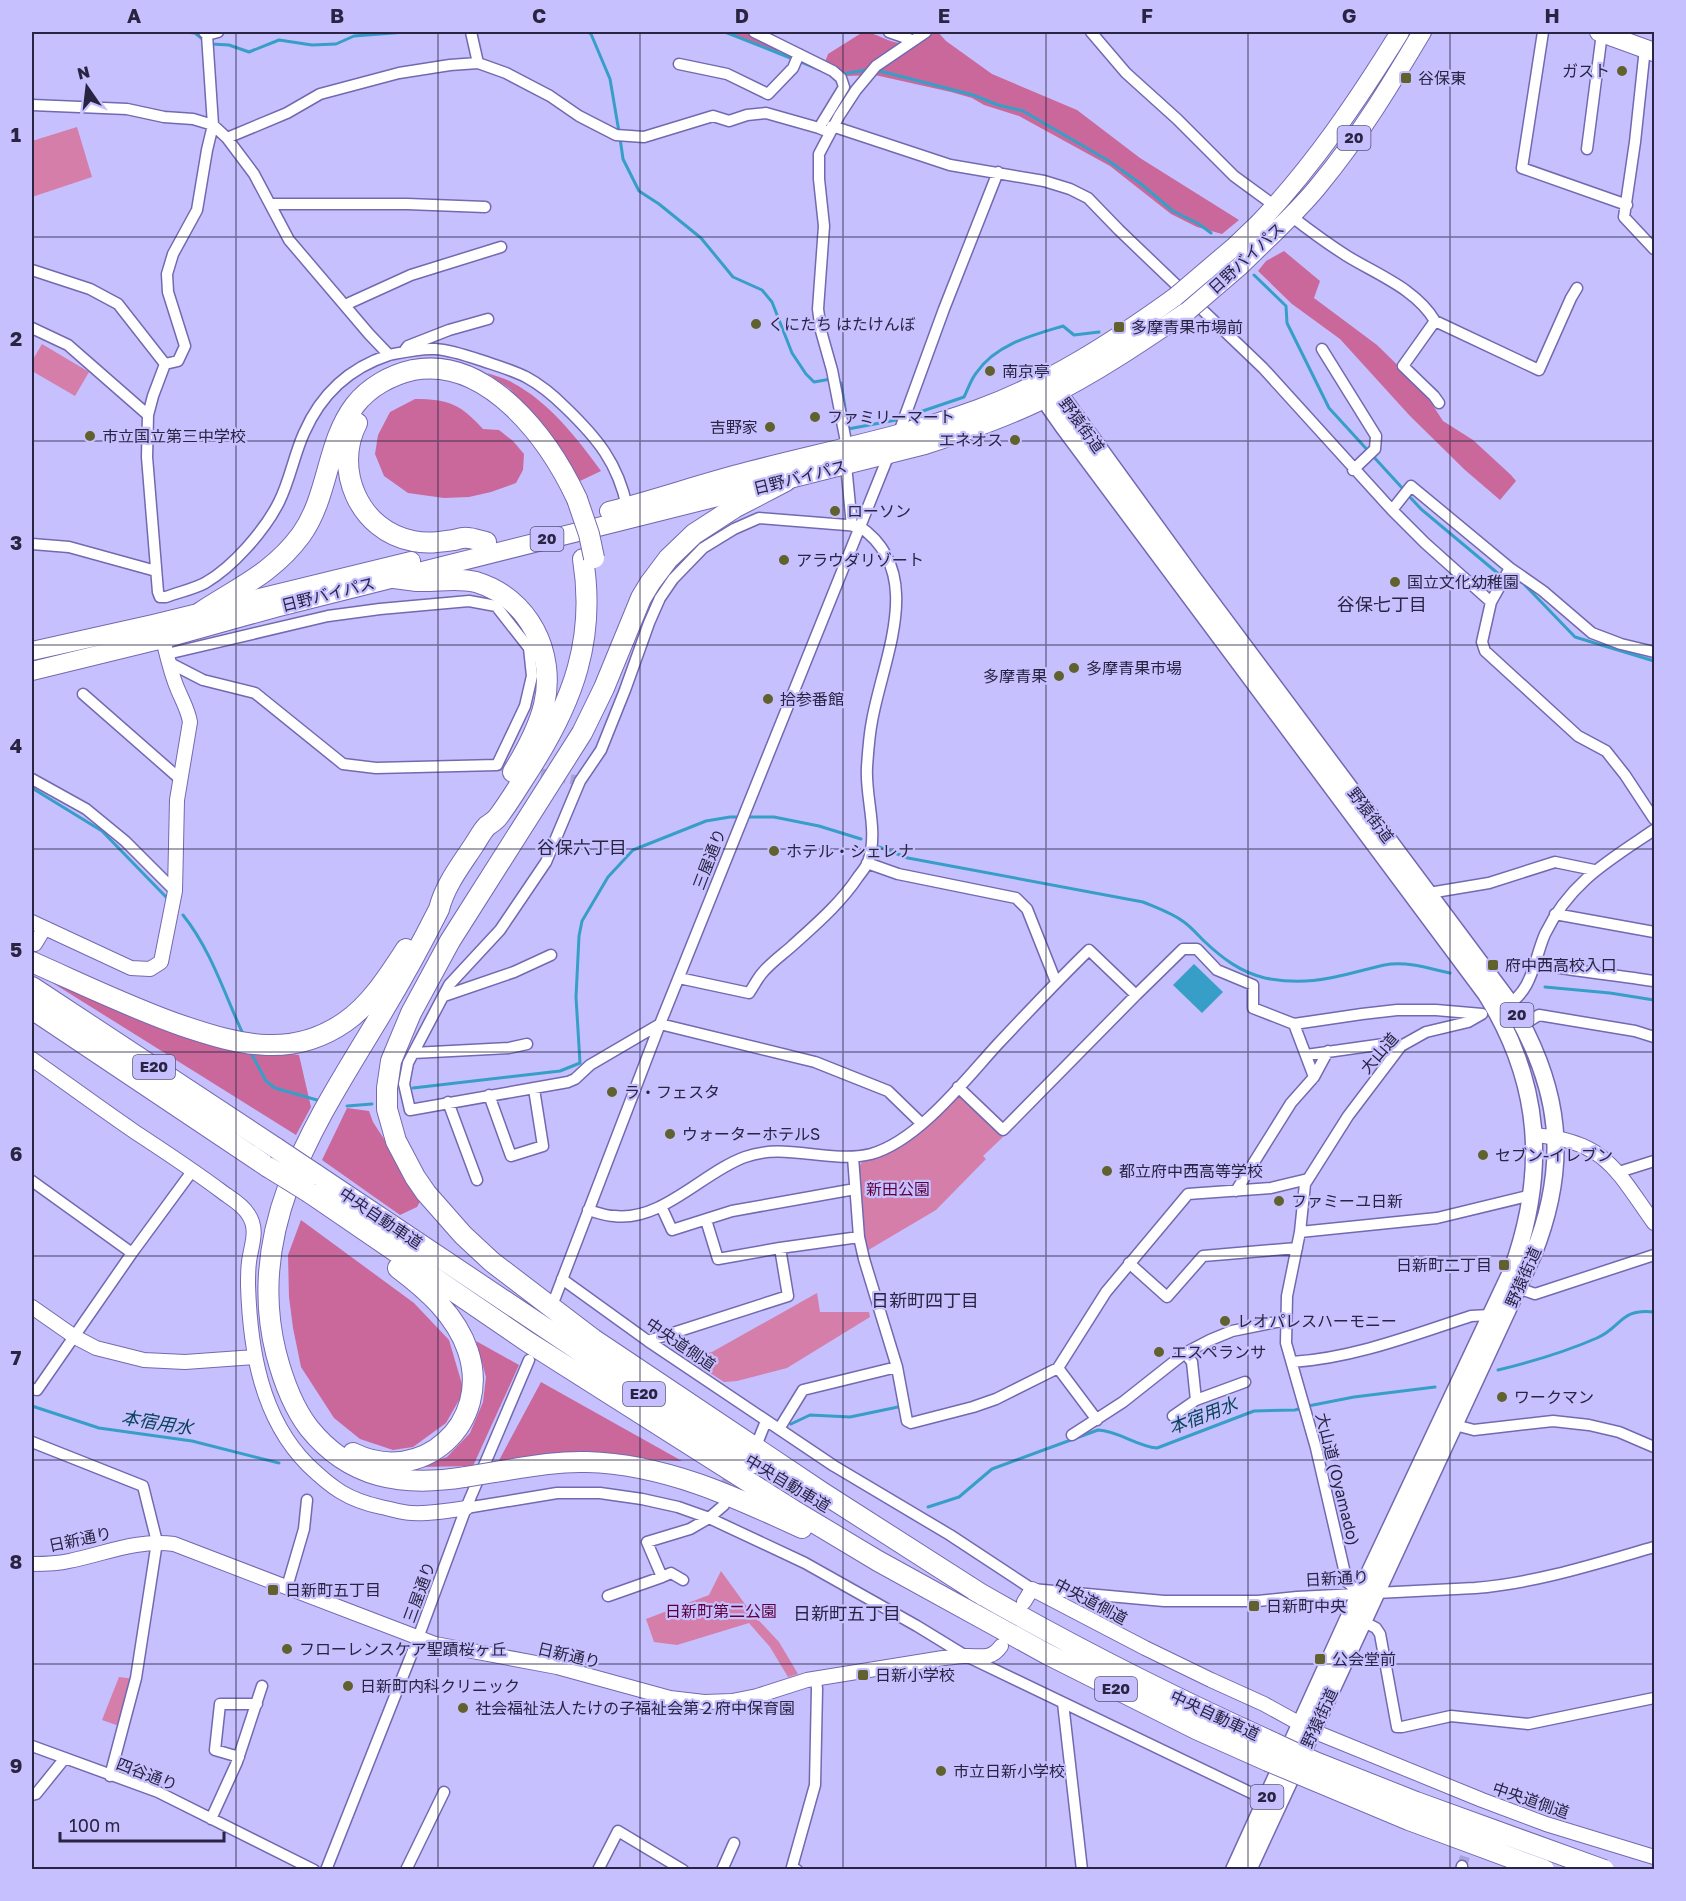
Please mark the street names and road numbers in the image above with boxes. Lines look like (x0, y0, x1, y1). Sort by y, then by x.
road number: 20 (1338, 126, 1370, 150)
street label: 日野バイパス (1204, 218, 1288, 298)
street label: 野猿街道 (1055, 393, 1109, 457)
street label: 日野バイパス (751, 456, 849, 498)
road number: 20 (530, 527, 564, 551)
street label: 日野バイパス (279, 573, 377, 615)
street label: 野猿街道 (1344, 783, 1398, 847)
street label: 三屋通り (688, 826, 730, 892)
road number: 20 (1500, 1003, 1534, 1027)
street label: 大山道 (1356, 1028, 1402, 1078)
road number: E20 (133, 1055, 175, 1079)
street label: 中央自動車道 (336, 1183, 426, 1253)
street label: 野猿街道 (1501, 1244, 1545, 1310)
street label: 中央道側道 (642, 1313, 720, 1375)
road number: E20 (623, 1382, 665, 1406)
street label: 大山道 (Oyamado) (1312, 1411, 1364, 1547)
street label: 中央自動車道 (742, 1450, 834, 1516)
street label: 日新通り (47, 1523, 113, 1555)
street label: 三屋通り (399, 1559, 439, 1625)
street label: 日新通り (1305, 1566, 1369, 1590)
street label: 中央道側道 (1051, 1573, 1131, 1629)
street label: 日新通り (536, 1638, 602, 1672)
road number: E20 (1095, 1677, 1137, 1701)
street label: 野猿街道 (1296, 1685, 1342, 1751)
street label: 中央自動車道 (1167, 1686, 1263, 1744)
street label: 四谷通り (114, 1753, 180, 1795)
street label: 中央道側道 (1490, 1778, 1572, 1822)
road number: 20 (1250, 1785, 1284, 1809)

